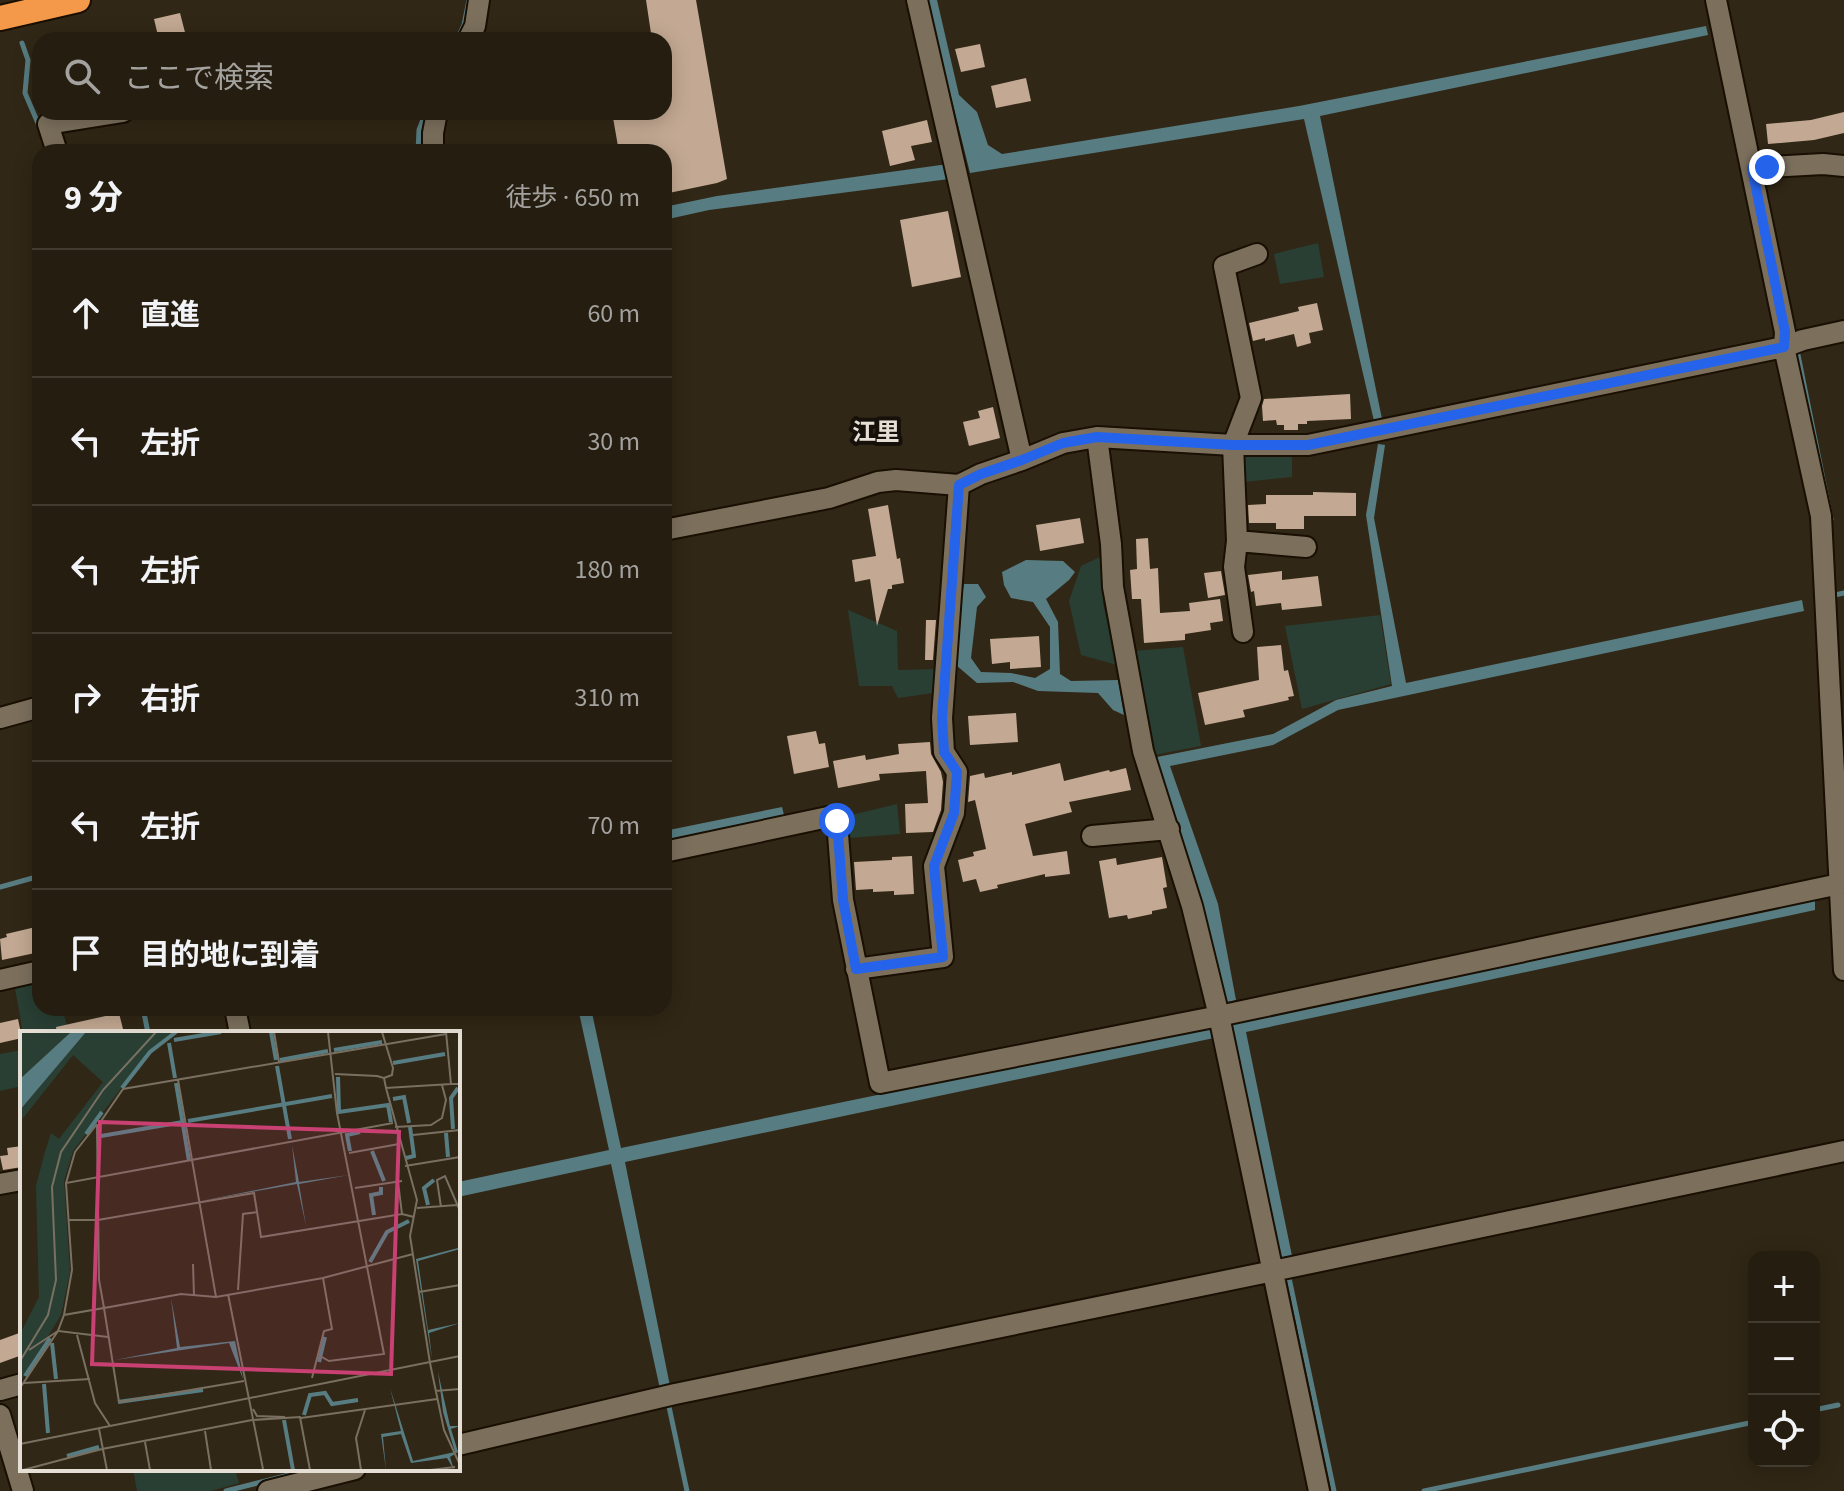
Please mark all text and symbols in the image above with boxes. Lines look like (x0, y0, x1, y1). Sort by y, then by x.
search box (32, 32, 672, 120)
icon: search (60, 54, 104, 98)
text: ここで検索 (124, 57, 274, 100)
route end (1749, 149, 1785, 185)
text: 9 分 (64, 174, 123, 223)
text: 徒歩 · 650 m (506, 179, 640, 216)
icon: ahead (64, 291, 108, 335)
text: 直進 (140, 294, 200, 337)
text: 60 m (587, 295, 640, 332)
district label: 江里 (852, 415, 900, 450)
icon: left (64, 419, 108, 463)
text: 左折 (140, 422, 200, 465)
text: 30 m (587, 423, 640, 460)
icon: left (64, 547, 108, 591)
text: 左折 (140, 550, 200, 593)
text: 180 m (574, 551, 640, 588)
icon: right (64, 675, 108, 719)
text: 右折 (140, 678, 200, 721)
text: 310 m (574, 679, 640, 716)
icon: left (64, 803, 108, 847)
route start (819, 803, 855, 839)
text: 左折 (140, 806, 200, 849)
text: 70 m (587, 807, 640, 844)
icon: arrive (64, 931, 108, 975)
text: 目的地に到着 (140, 934, 320, 977)
inset map (20, 1031, 460, 1471)
map controls (1748, 1251, 1820, 1467)
button: + (1748, 1251, 1820, 1323)
button: − (1748, 1323, 1820, 1395)
button: locate (1748, 1395, 1820, 1467)

